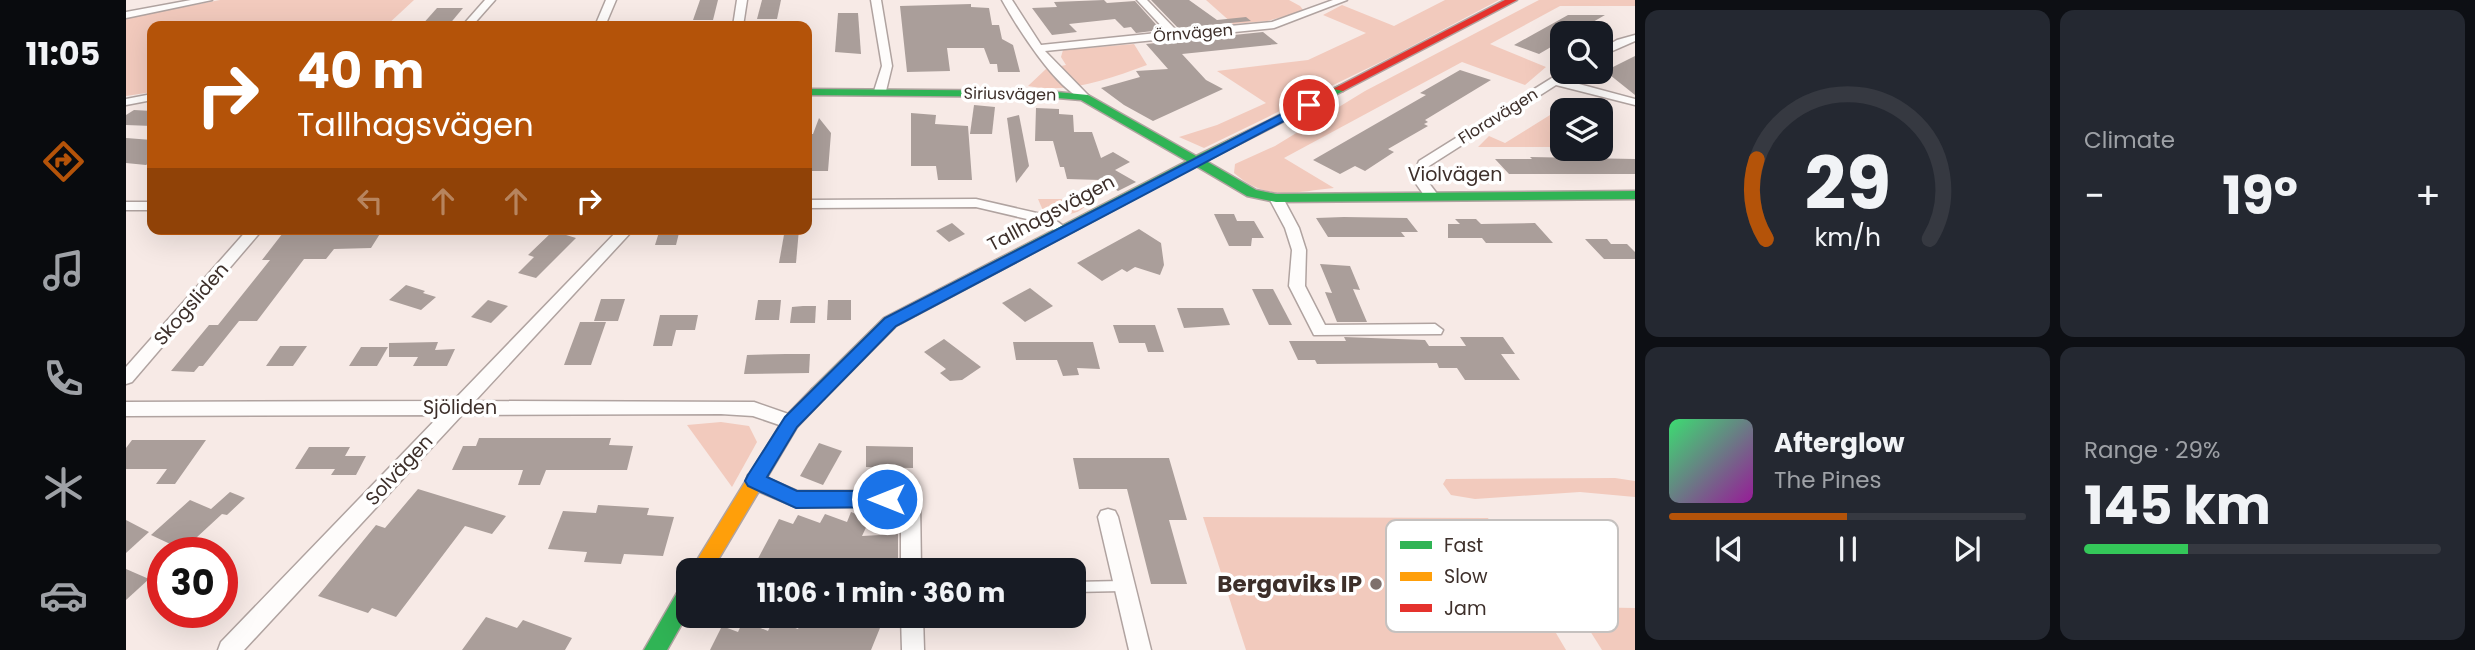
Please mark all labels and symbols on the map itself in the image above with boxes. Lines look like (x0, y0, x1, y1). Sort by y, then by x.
street label: Örnvägen (1152, 18, 1234, 48)
pin (1279, 75, 1339, 135)
street label: Siriusvägen (964, 82, 1056, 106)
street label: Floravägen (1454, 82, 1542, 150)
street label: Violvägen (1408, 161, 1502, 188)
street label: Tallhagsvägen (983, 168, 1119, 258)
street label: Skogsliden (147, 257, 235, 351)
street label: Sjöliden (423, 394, 497, 421)
street label: Solvägen (359, 429, 439, 511)
position arrow (850, 462, 924, 536)
legend (1386, 520, 1618, 632)
text: Fast (1444, 532, 1483, 559)
speed limit sign: 30 (147, 537, 238, 628)
text: Slow (1444, 563, 1488, 590)
place label: Bergaviks IP (1217, 568, 1362, 600)
marker: Bergaviks IP (1368, 576, 1384, 592)
text: Jam (1444, 595, 1486, 622)

